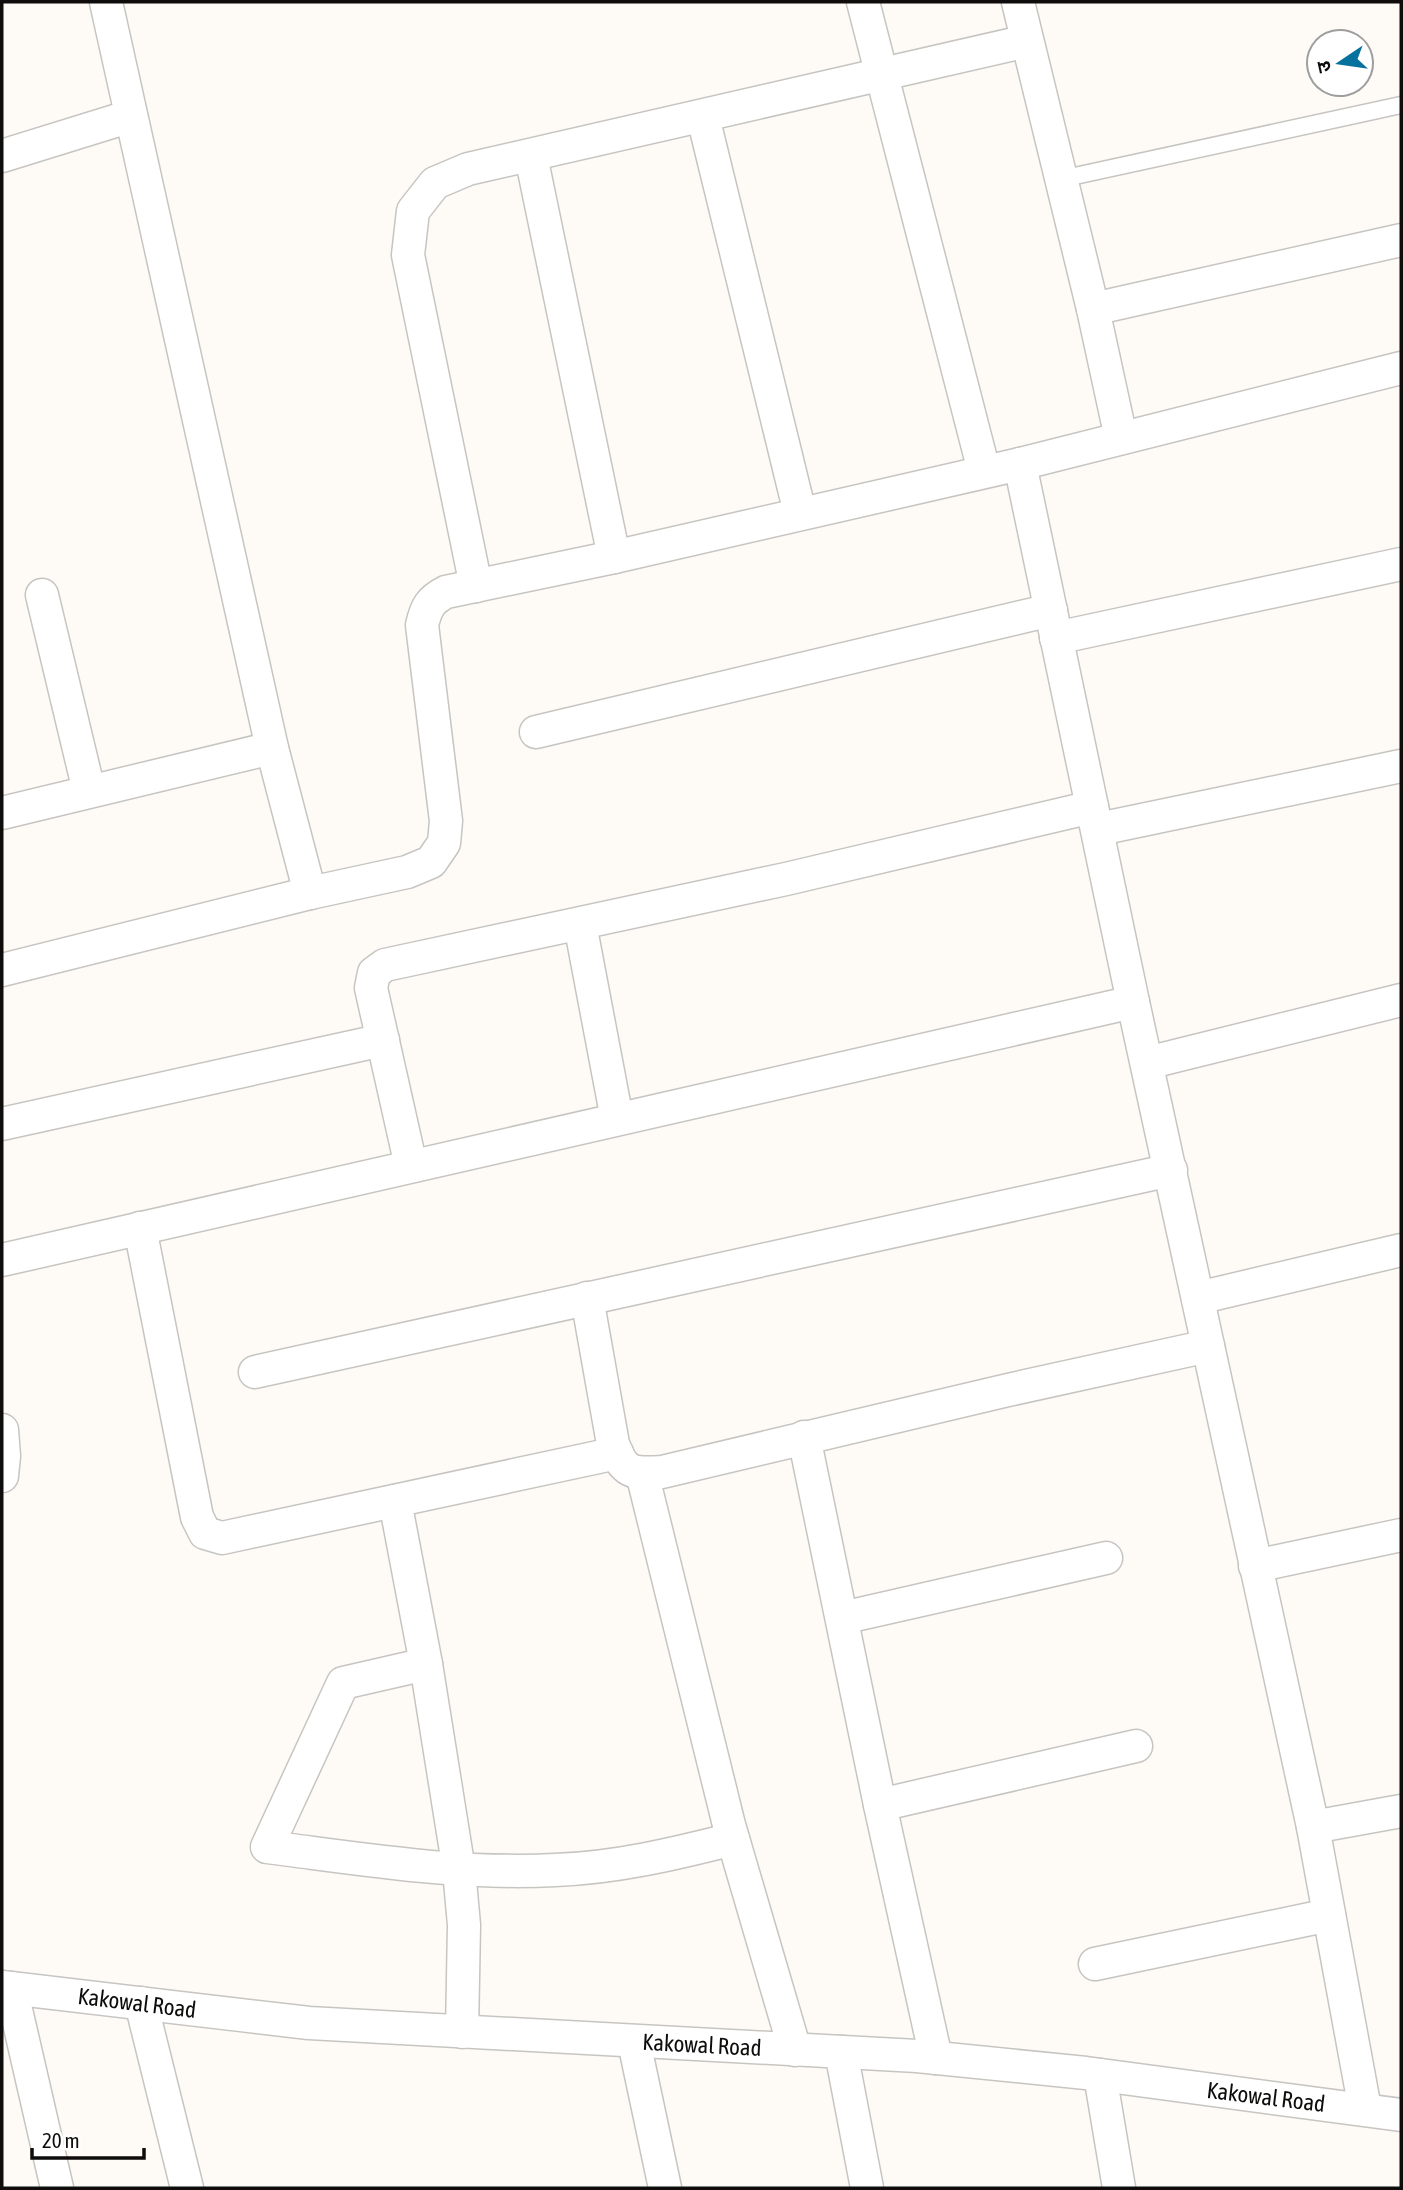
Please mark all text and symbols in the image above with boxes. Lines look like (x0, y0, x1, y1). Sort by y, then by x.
north arrow (1305, 28, 1375, 98)
text: उ (1311, 58, 1335, 75)
street label: Kakowal Road (76, 1983, 198, 2023)
street label: Kakowal Road (642, 2029, 762, 2061)
street label: Kakowal Road (1205, 2077, 1327, 2117)
scale bar (32, 2116, 144, 2160)
text: 20 m (42, 2128, 80, 2152)

